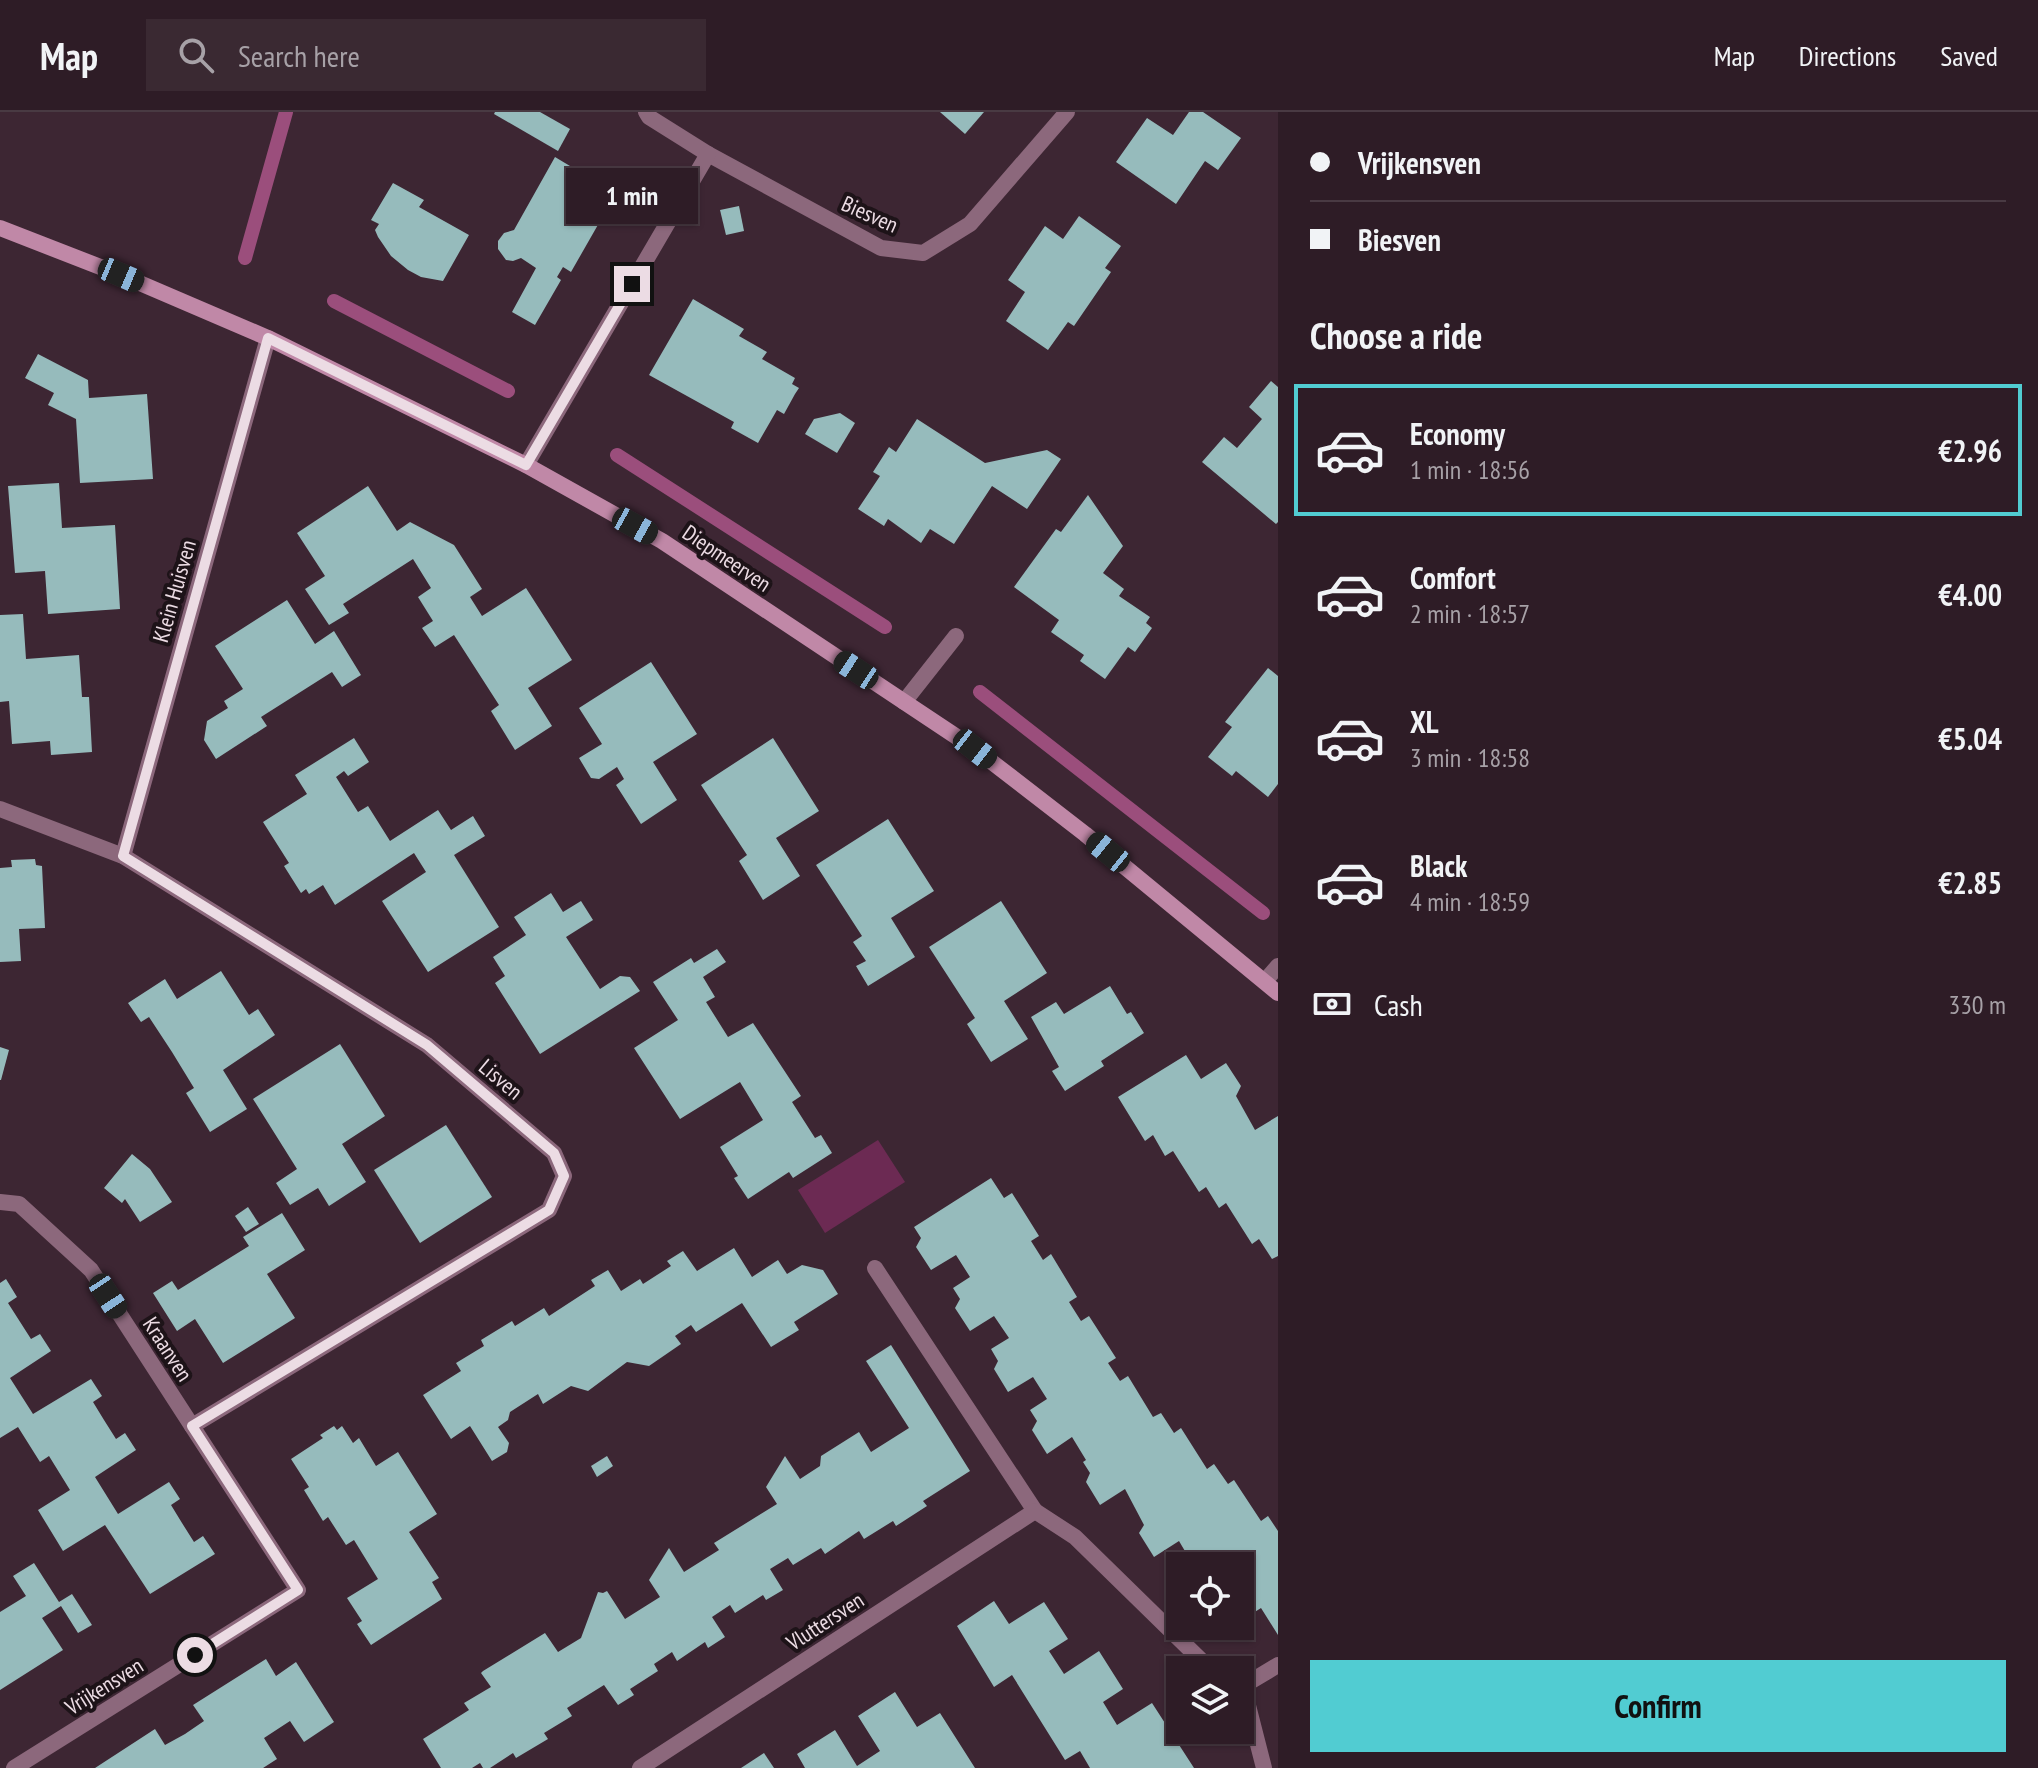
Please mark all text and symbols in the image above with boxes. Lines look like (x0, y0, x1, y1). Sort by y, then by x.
search box (146, 19, 706, 91)
text: Map (40, 31, 98, 80)
icon: search (174, 33, 218, 77)
text: Search here (238, 36, 360, 75)
text: Map (1714, 37, 1755, 74)
text: Directions (1799, 37, 1896, 74)
text: Saved (1940, 37, 1998, 74)
text: Vrijkensven (1358, 143, 1481, 182)
callout: 1 min (566, 168, 698, 224)
text: 1 min (606, 179, 658, 212)
street label: Biesven (837, 189, 903, 239)
text: Biesven (1358, 220, 1441, 259)
car (94, 255, 148, 295)
route end (614, 266, 650, 302)
text: Choose a ride (1310, 312, 1482, 359)
icon: car (1314, 414, 1386, 486)
text: Economy (1410, 414, 1505, 453)
text: €2.96 (1938, 431, 2002, 470)
text: 1 min · 18:56 (1410, 453, 1530, 486)
car (608, 504, 662, 548)
street label: Diepmeerven (677, 518, 777, 598)
street label: Klein Huisven (146, 537, 202, 645)
icon: car (1314, 558, 1386, 630)
text: Comfort (1410, 558, 1496, 597)
text: €4.00 (1938, 575, 2002, 614)
text: 2 min · 18:57 (1410, 597, 1530, 630)
car (829, 647, 883, 693)
icon: car (1314, 702, 1386, 774)
text: XL (1410, 702, 1439, 741)
text: €5.04 (1938, 719, 2002, 758)
car (949, 725, 1001, 773)
text: 3 min · 18:58 (1410, 741, 1530, 774)
car (1082, 828, 1134, 876)
icon: car (1314, 846, 1386, 918)
text: Black (1410, 846, 1467, 885)
text: €2.85 (1938, 863, 2002, 902)
text: 4 min · 18:59 (1410, 885, 1530, 918)
icon: cash (1310, 982, 1354, 1026)
text: Cash (1374, 985, 1423, 1024)
text: 330 m (1948, 988, 2006, 1021)
street label: Lisven (473, 1053, 529, 1105)
car (85, 1269, 131, 1323)
street label: Kraanven (137, 1312, 199, 1386)
map controls (1166, 1552, 1254, 1744)
button: locate (1166, 1552, 1254, 1640)
street label: Vluttersven (780, 1586, 869, 1657)
route start (177, 1637, 213, 1673)
street label: Vrijkensven (59, 1651, 148, 1721)
button: layers (1166, 1656, 1254, 1744)
button: Confirm (1310, 1660, 2006, 1752)

